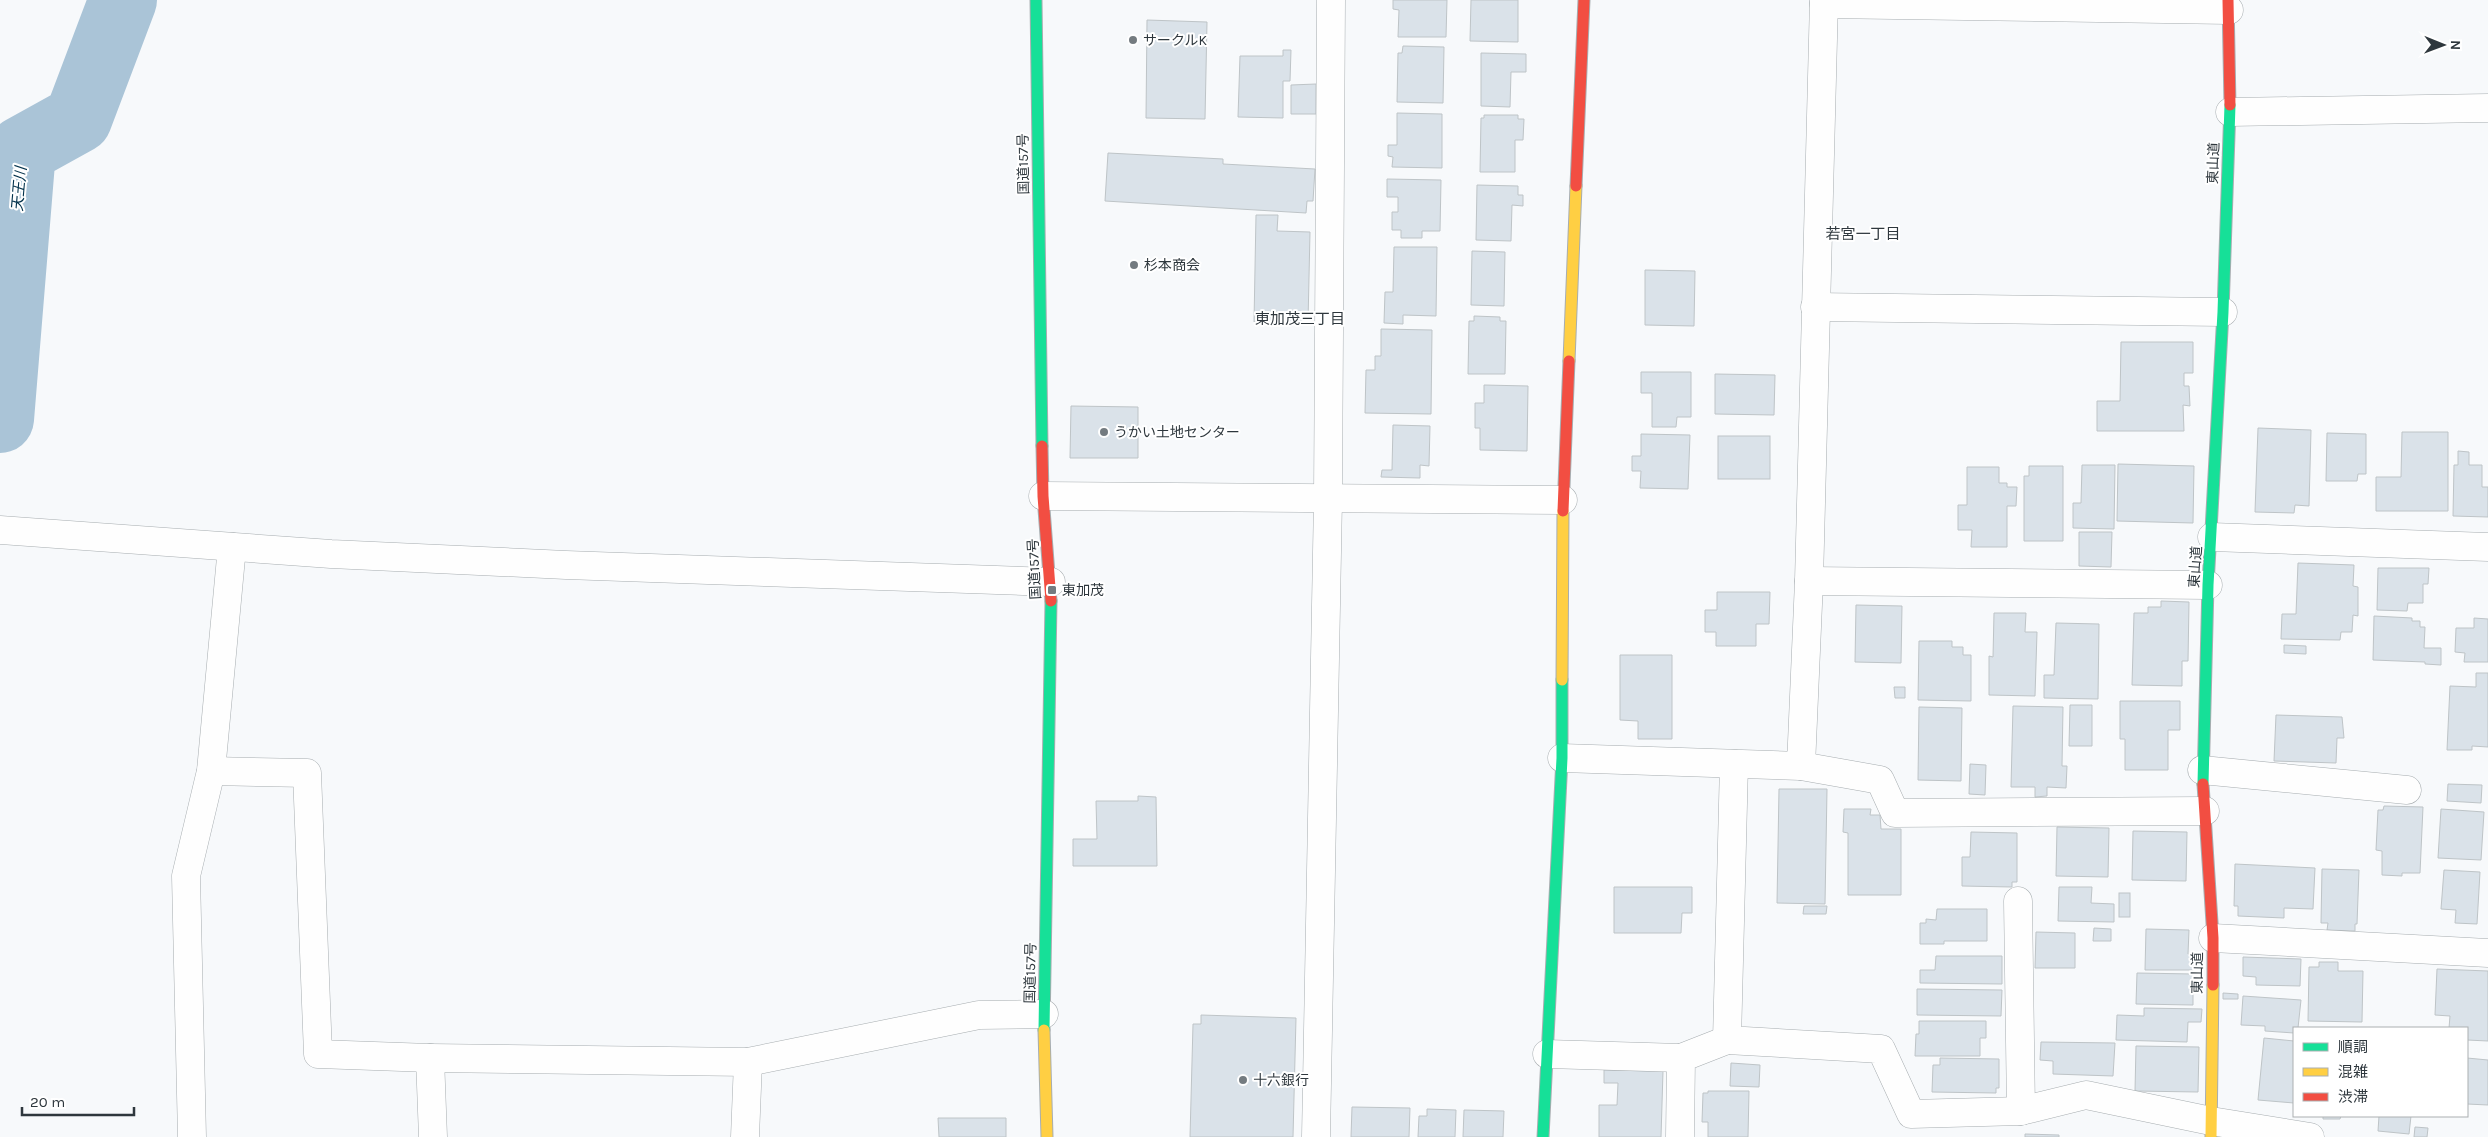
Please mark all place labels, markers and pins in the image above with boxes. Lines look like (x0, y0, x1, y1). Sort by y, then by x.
place label: サークルK (1143, 32, 1208, 49)
marker: サークルK (1127, 34, 1139, 46)
place label: 杉本商会 (1144, 257, 1200, 274)
marker: 杉本商会 (1128, 259, 1140, 271)
place label: うかい土地センター (1114, 424, 1240, 441)
marker: うかい土地センター (1098, 426, 1110, 438)
place label: 東加茂 (1062, 582, 1104, 599)
marker: 東加茂 (1046, 584, 1058, 596)
place label: 十六銀行 (1253, 1072, 1309, 1089)
marker: 十六銀行 (1237, 1074, 1249, 1086)

